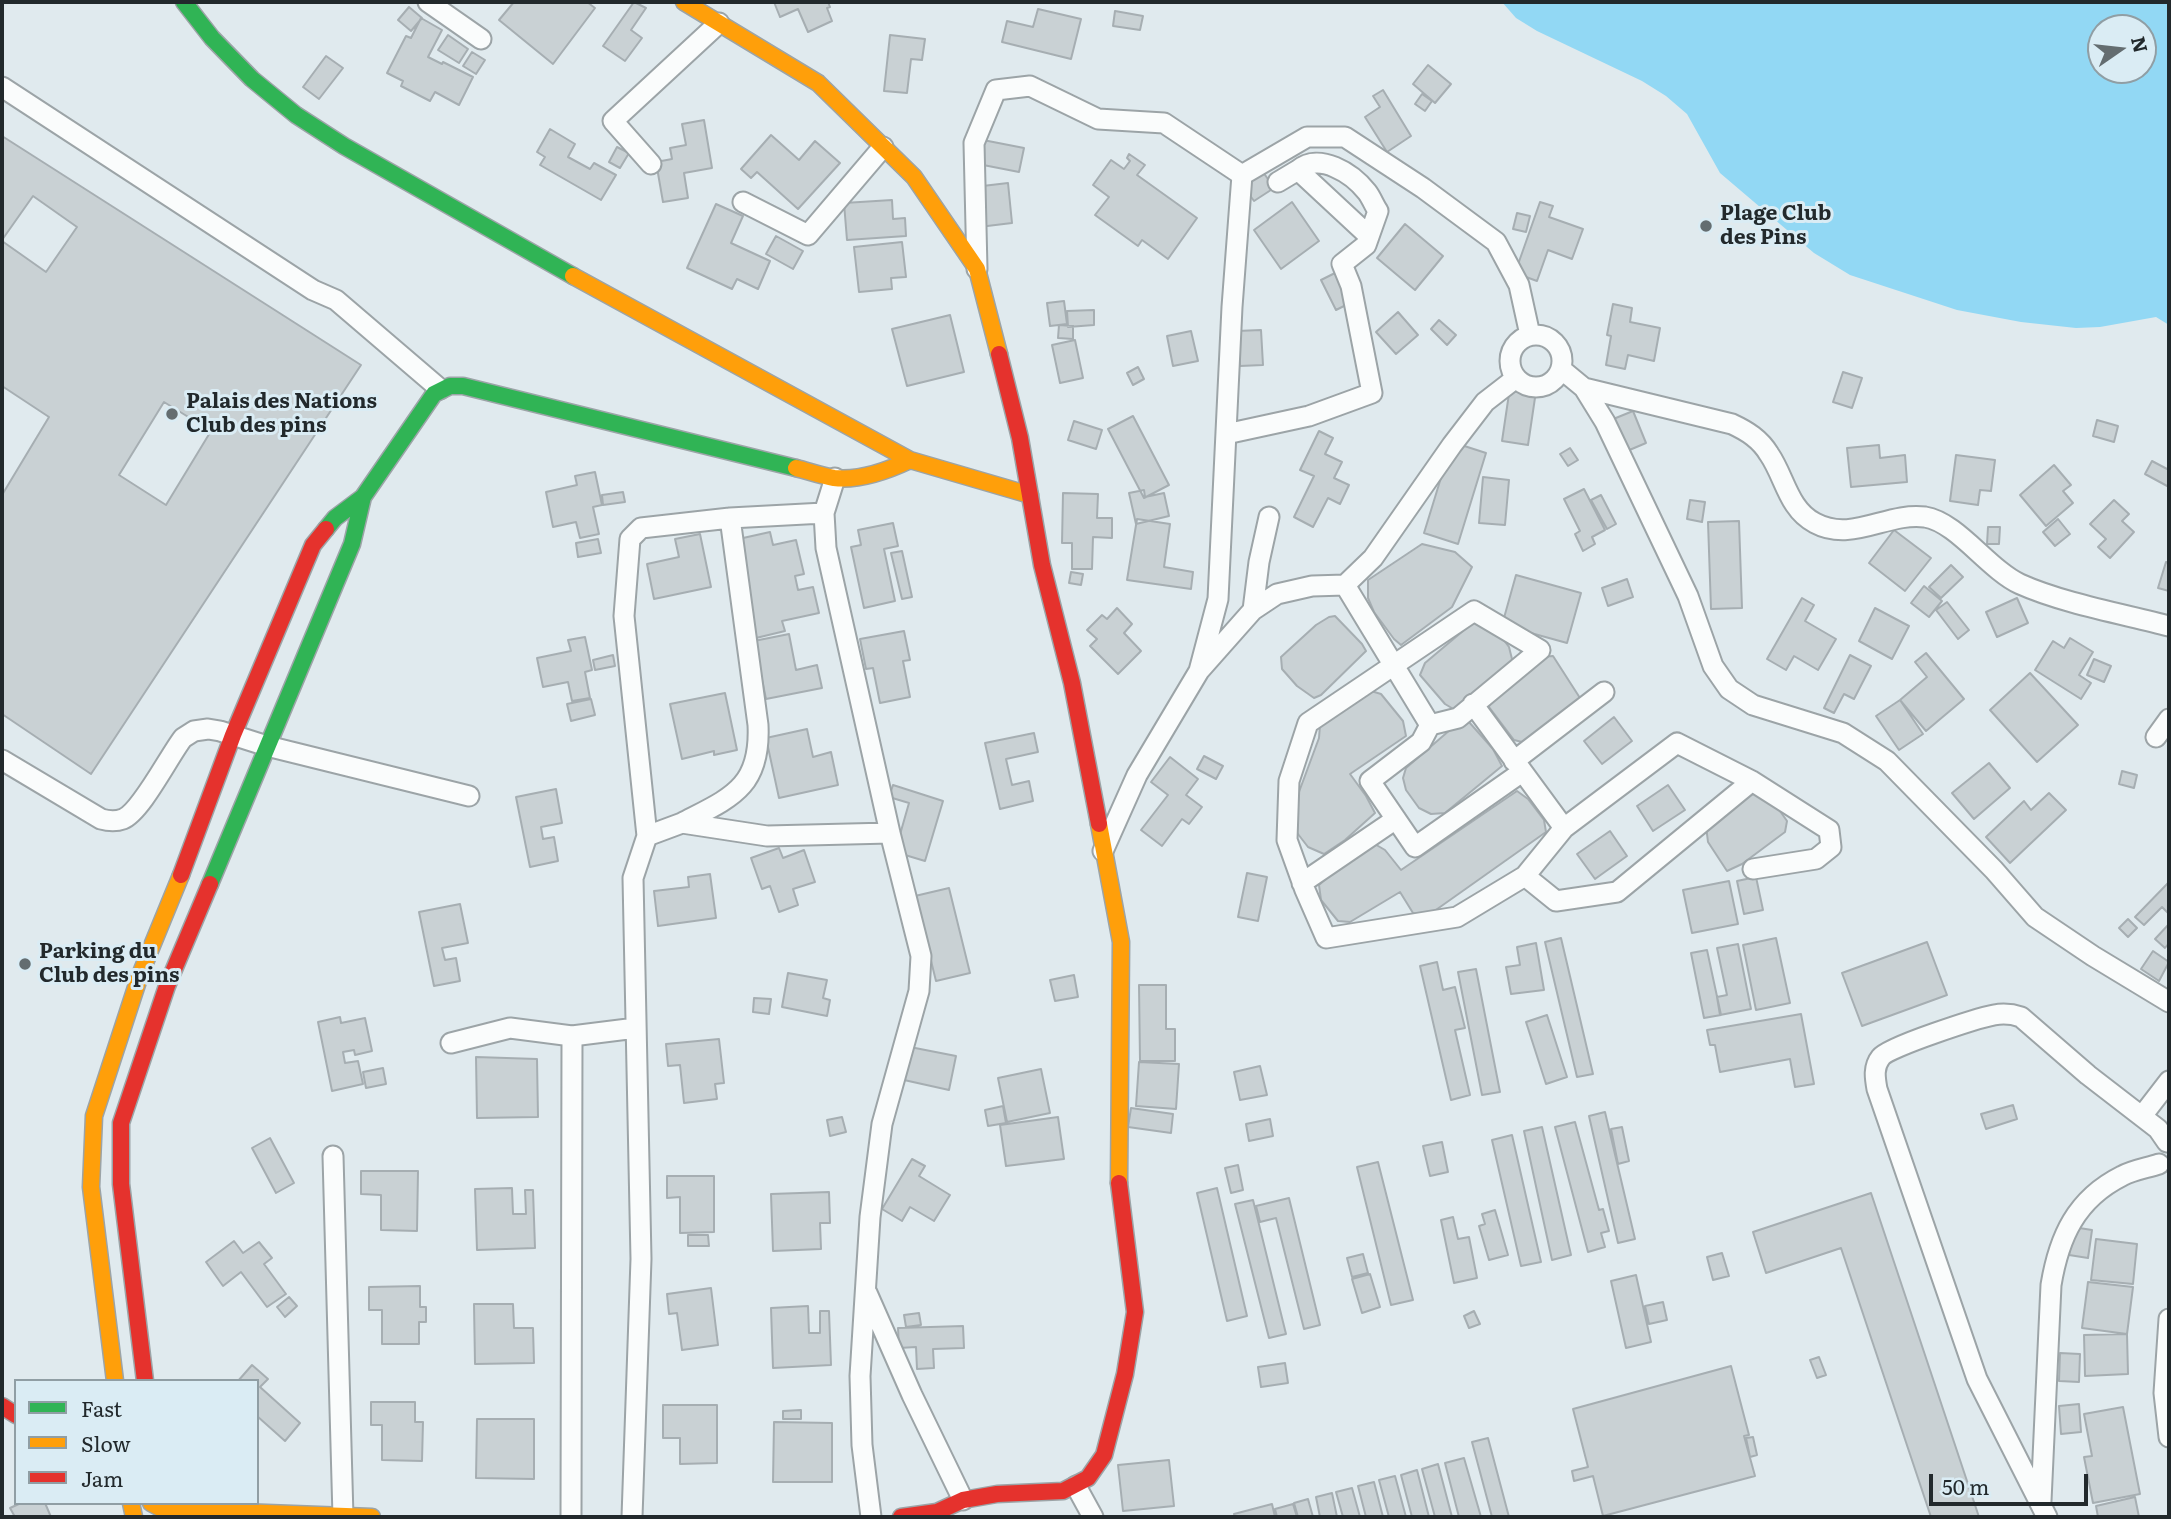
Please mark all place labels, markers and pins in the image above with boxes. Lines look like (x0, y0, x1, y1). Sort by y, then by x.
place label: Plage Club des Pins (1720, 201, 1831, 251)
marker: Plage Club des Pins (1698, 218, 1714, 234)
place label: Palais des Nations Club des pins (186, 389, 377, 439)
marker: Palais des Nations Club des pins (164, 406, 180, 422)
place label: Parking du Club des pins (39, 939, 179, 989)
marker: Parking du Club des pins (17, 956, 33, 972)

